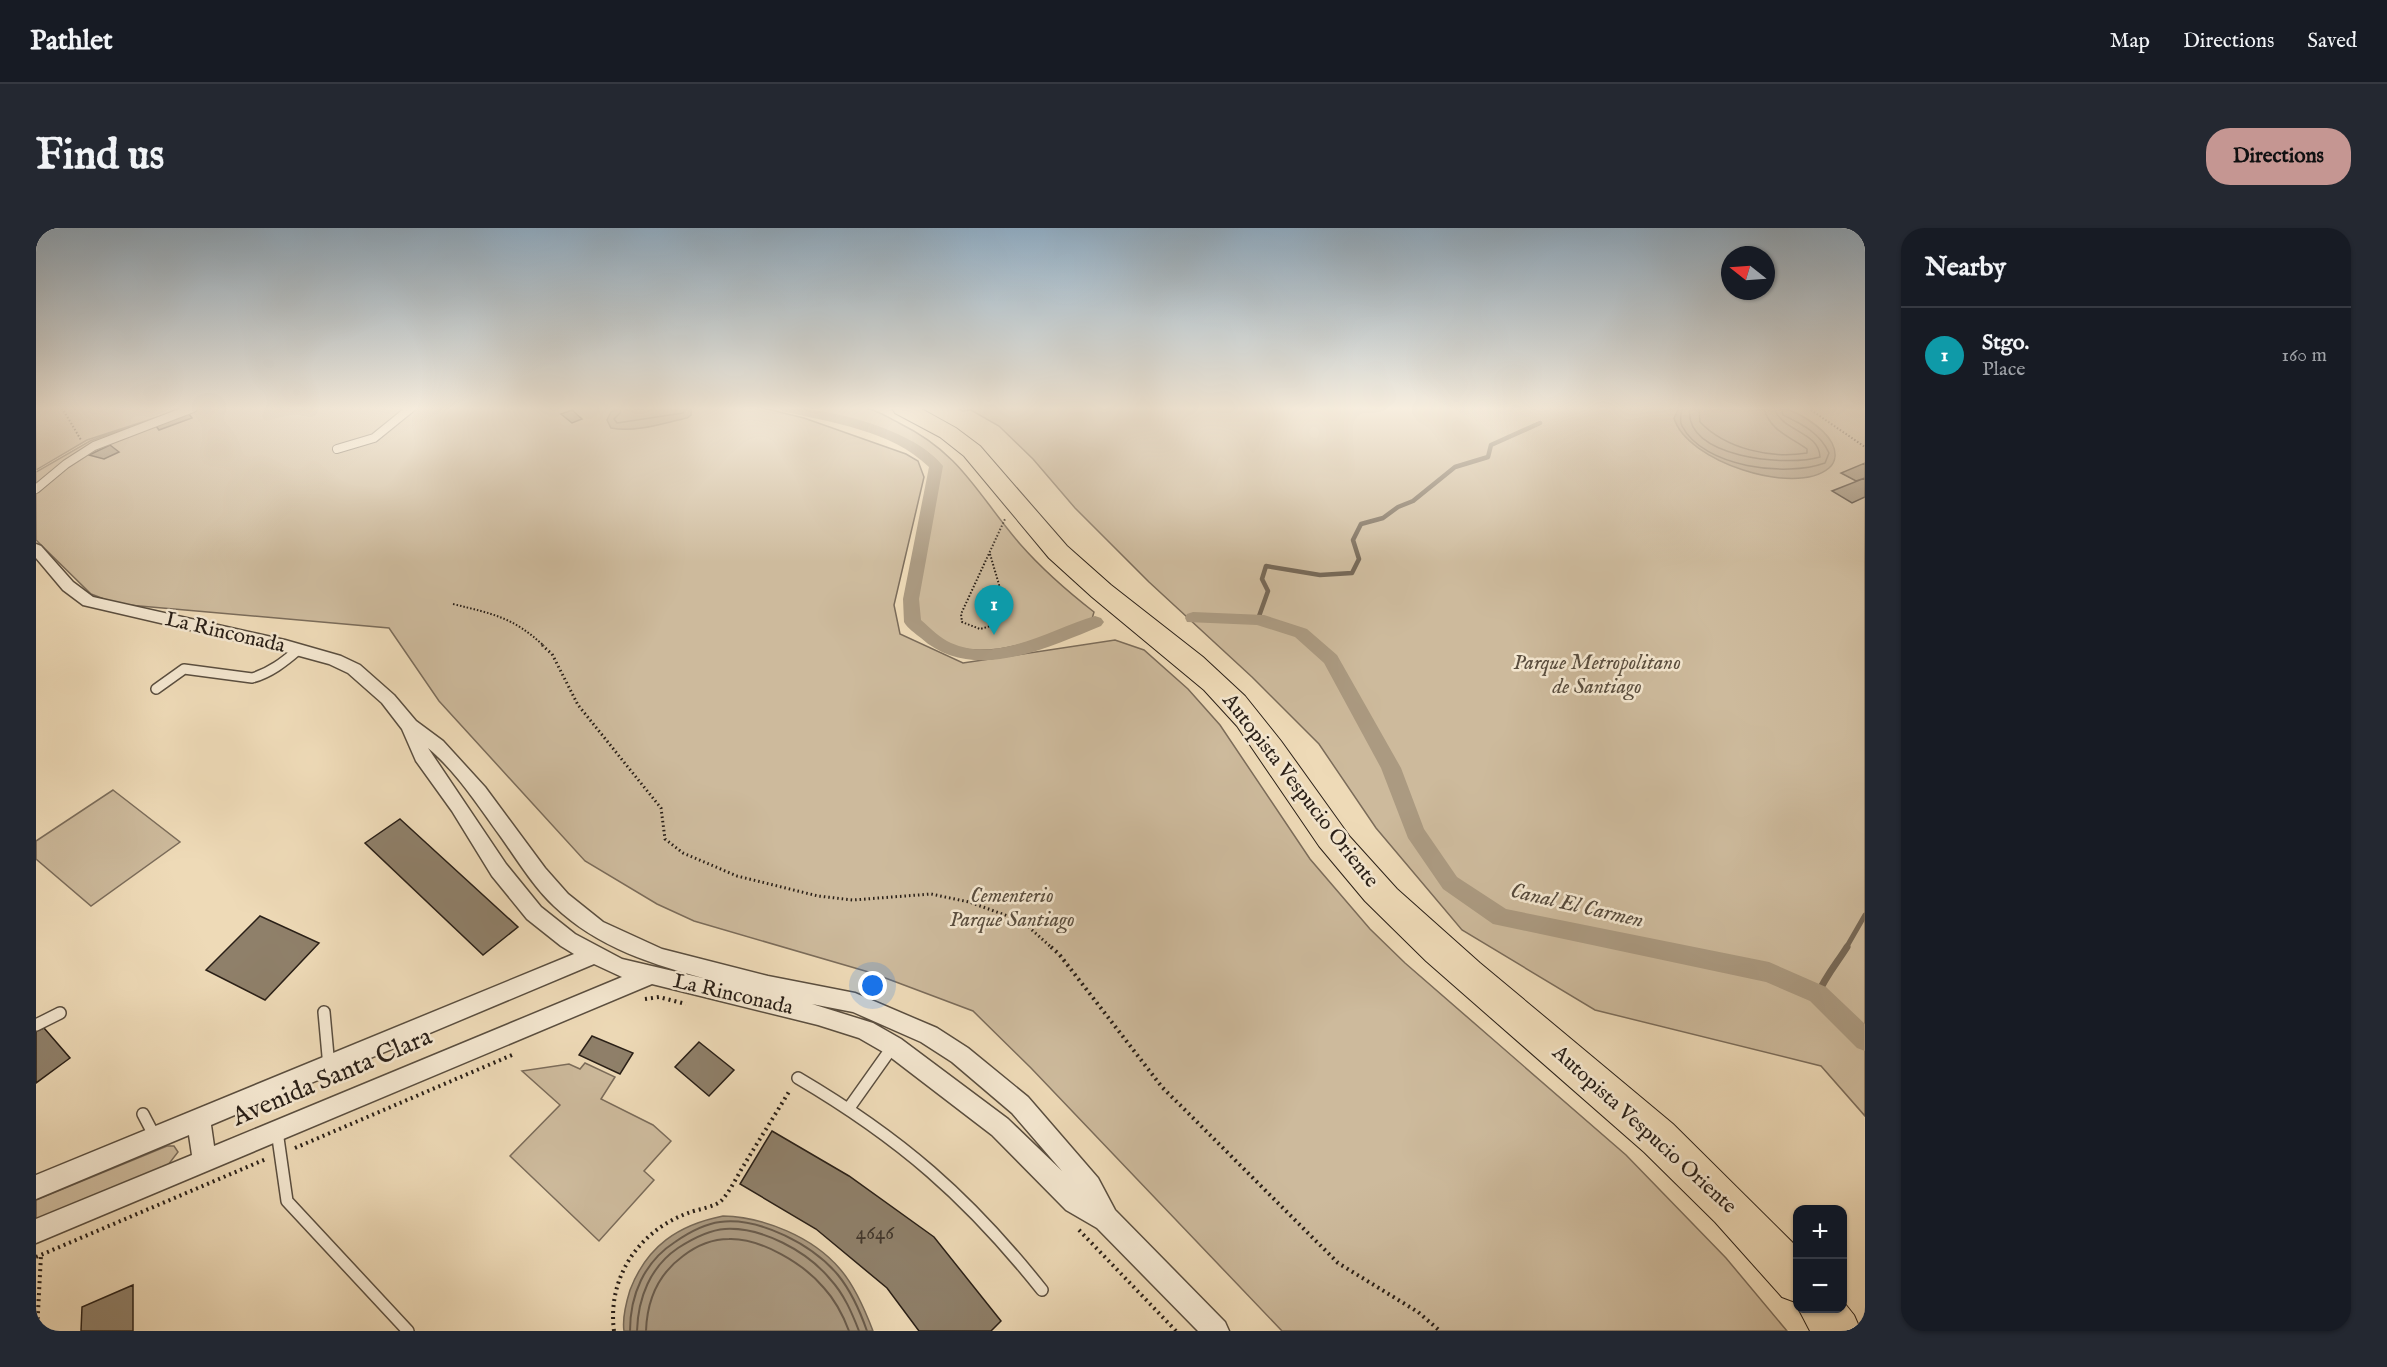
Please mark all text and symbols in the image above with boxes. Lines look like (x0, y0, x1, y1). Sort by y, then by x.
text: Pathlet (30, 24, 113, 59)
text: Map (2110, 28, 2150, 55)
text: Directions (2183, 28, 2274, 55)
text: Saved (2307, 28, 2357, 55)
button: Directions (2206, 128, 2351, 185)
text: Find us (36, 130, 164, 183)
north arrow (1721, 246, 1775, 300)
text: Nearby (1925, 251, 2006, 284)
text: Stgo. (1982, 329, 2029, 357)
text: 1 (1941, 343, 1948, 368)
text: 160 m (2281, 343, 2327, 368)
text: Place (1982, 357, 2025, 382)
pin: 1 (974, 586, 1014, 635)
street label: La Rinconada (162, 606, 288, 660)
park label: Parque Metropolitano de Santiago (1513, 650, 1681, 701)
street label: Autopista Vespucio Oriente (1215, 688, 1385, 894)
water label: Canal El Carmen (1508, 877, 1646, 935)
park label: Cementerio Parque Santiago (949, 883, 1075, 934)
street label: La Rinconada (670, 968, 796, 1022)
your location (858, 971, 887, 1000)
street label: Avenida Santa Clara (226, 1020, 438, 1134)
street label: Autopista Vespucio Oriente (1545, 1039, 1742, 1220)
map controls (1793, 1205, 1847, 1313)
button: + (1793, 1205, 1847, 1259)
house number: 4646 (856, 1220, 895, 1247)
button: − (1793, 1259, 1847, 1313)

